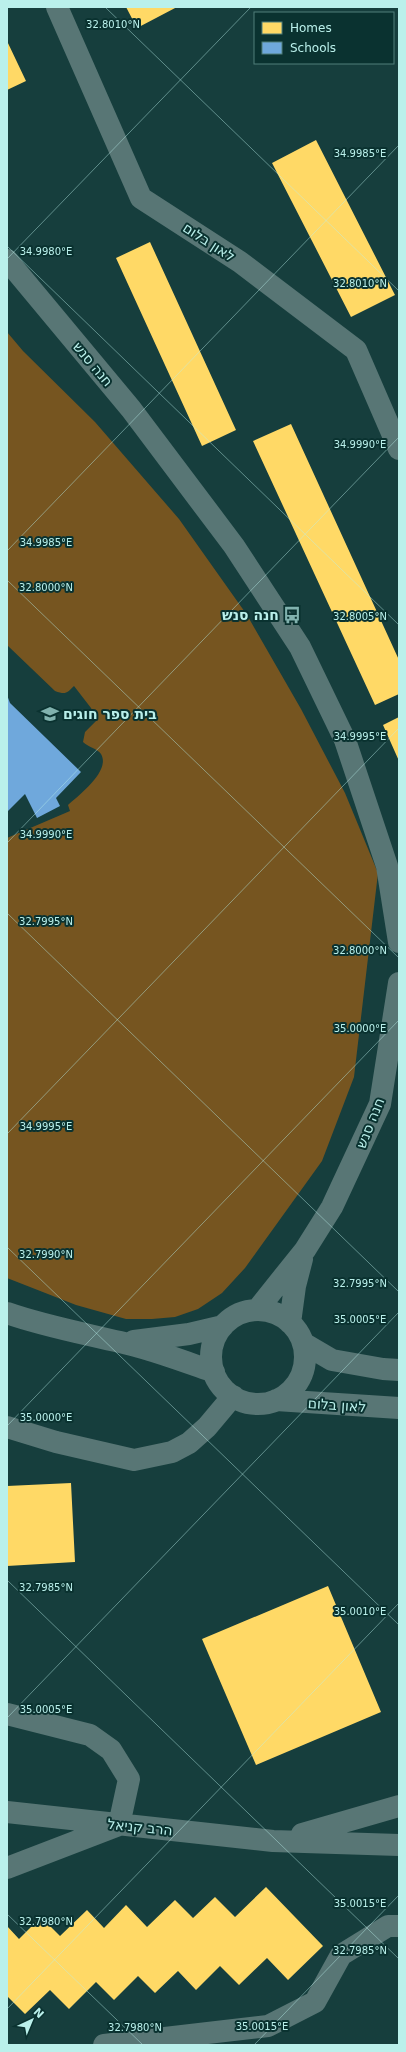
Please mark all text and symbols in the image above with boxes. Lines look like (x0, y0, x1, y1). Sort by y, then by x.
legend (254, 12, 394, 64)
text: 32.8010°N (86, 19, 140, 30)
text: Homes (290, 21, 332, 35)
text: Schools (290, 41, 336, 55)
text: 34.9985°E (334, 148, 386, 159)
street label: לאון בלום (180, 219, 238, 265)
text: 34.9980°E (20, 246, 72, 257)
text: 32.8010°N (333, 278, 387, 289)
street label: חנה סנש (70, 339, 116, 389)
text: 34.9990°E (334, 439, 386, 450)
text: 34.9985°E (20, 537, 72, 548)
text: 32.8000°N (19, 582, 73, 593)
bus stop icon: חנה סנש (282, 605, 302, 625)
place label: חנה סנש (222, 607, 279, 623)
text: 32.8005°N (333, 611, 387, 622)
school or university icon: בית ספר חוגים (40, 704, 60, 724)
place label: בית ספר חוגים (63, 706, 157, 722)
text: 34.9995°E (334, 731, 386, 742)
text: 34.9990°E (20, 829, 72, 840)
text: 32.7995°N (19, 916, 73, 927)
text: 32.8000°N (333, 945, 387, 956)
text: 35.0000°E (334, 1023, 386, 1034)
street label: חנה סנש (353, 1095, 387, 1151)
text: 34.9995°E (20, 1121, 72, 1132)
text: 32.7990°N (19, 1249, 73, 1260)
text: 32.7995°N (333, 1278, 387, 1289)
text: 35.0005°E (334, 1314, 386, 1325)
street label: לאון בלום (307, 1395, 367, 1415)
text: 35.0000°E (20, 1412, 72, 1423)
text: 32.7985°N (19, 1582, 73, 1593)
text: 35.0010°E (334, 1606, 386, 1617)
text: 35.0005°E (20, 1704, 72, 1715)
street label: הרב קניאל (107, 1816, 173, 1838)
text: 35.0015°E (334, 1898, 386, 1909)
text: 32.7980°N (19, 1916, 73, 1927)
text: 32.7985°N (333, 1945, 387, 1956)
north arrow (12, 2000, 52, 2040)
text: N (31, 2005, 46, 2021)
text: 35.0015°E (236, 2021, 288, 2032)
text: 32.7980°N (108, 2022, 162, 2033)

